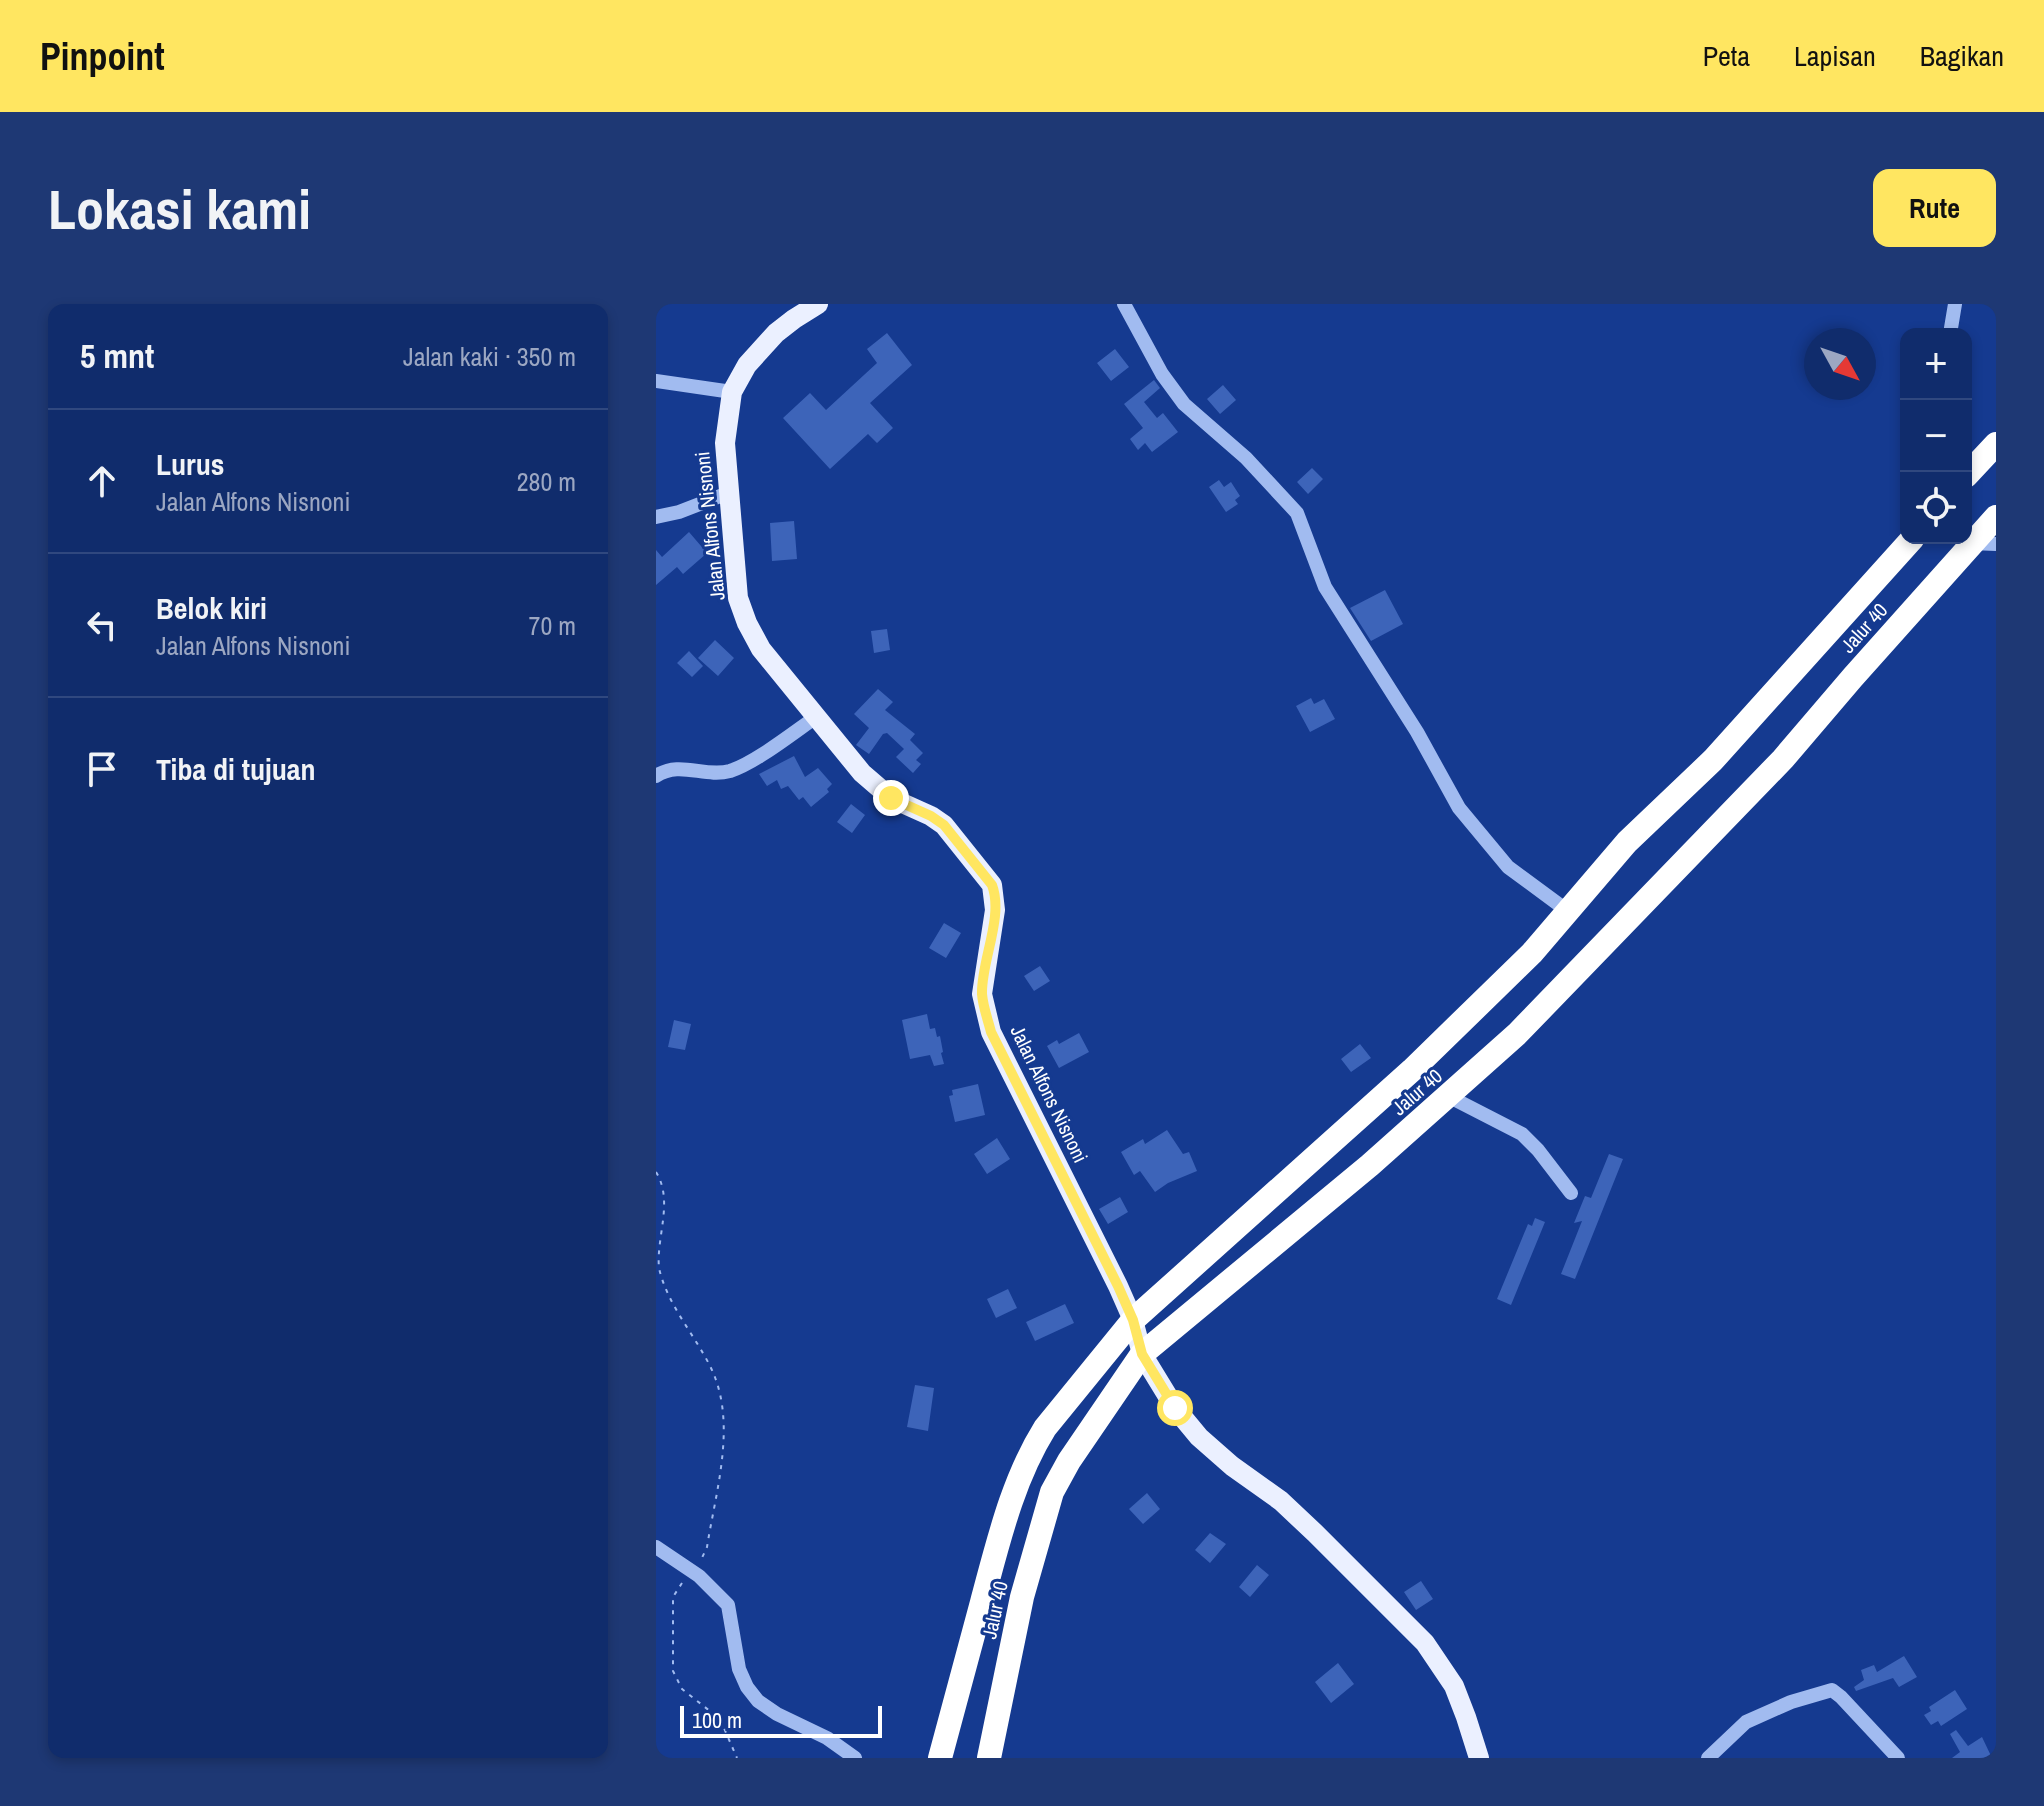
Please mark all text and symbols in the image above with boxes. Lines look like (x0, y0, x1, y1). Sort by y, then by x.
text: Pinpoint (40, 31, 165, 82)
text: Peta (1703, 37, 1750, 75)
text: Lapisan (1794, 37, 1876, 75)
text: Bagikan (1920, 37, 2004, 75)
button: Rute (1873, 169, 1996, 247)
text: Lokasi kami (48, 171, 311, 246)
north arrow (1804, 328, 1876, 400)
map controls (1900, 328, 1972, 544)
button: + (1900, 328, 1972, 400)
text: 5 mnt (80, 333, 154, 379)
text: Jalan kaki · 350 m (403, 339, 576, 374)
button: − (1900, 400, 1972, 472)
text: Lurus (156, 444, 224, 484)
street label: Jalan Alfons Nisnoni (688, 450, 731, 602)
icon: ahead (80, 459, 124, 503)
text: 280 m (517, 464, 576, 499)
button: locate (1900, 472, 1972, 544)
text: Jalan Alfons Nisnoni (156, 484, 350, 519)
text: Belok kiri (156, 588, 267, 628)
street label: Jalur 40 (1834, 597, 1893, 658)
icon: left (80, 603, 124, 647)
text: 70 m (529, 608, 576, 643)
text: Jalan Alfons Nisnoni (156, 628, 350, 663)
icon: arrive (80, 747, 124, 791)
text: Tiba di tujuan (156, 749, 316, 789)
route end (873, 780, 909, 816)
street label: Jalan Alfons Nisnoni (1005, 1021, 1094, 1167)
street label: Jalur 40 (1386, 1062, 1448, 1121)
route start (1157, 1390, 1193, 1426)
street label: Jalur 40 (975, 1579, 1014, 1641)
scale bar (680, 1702, 882, 1738)
text: 100 m (692, 1705, 742, 1735)

